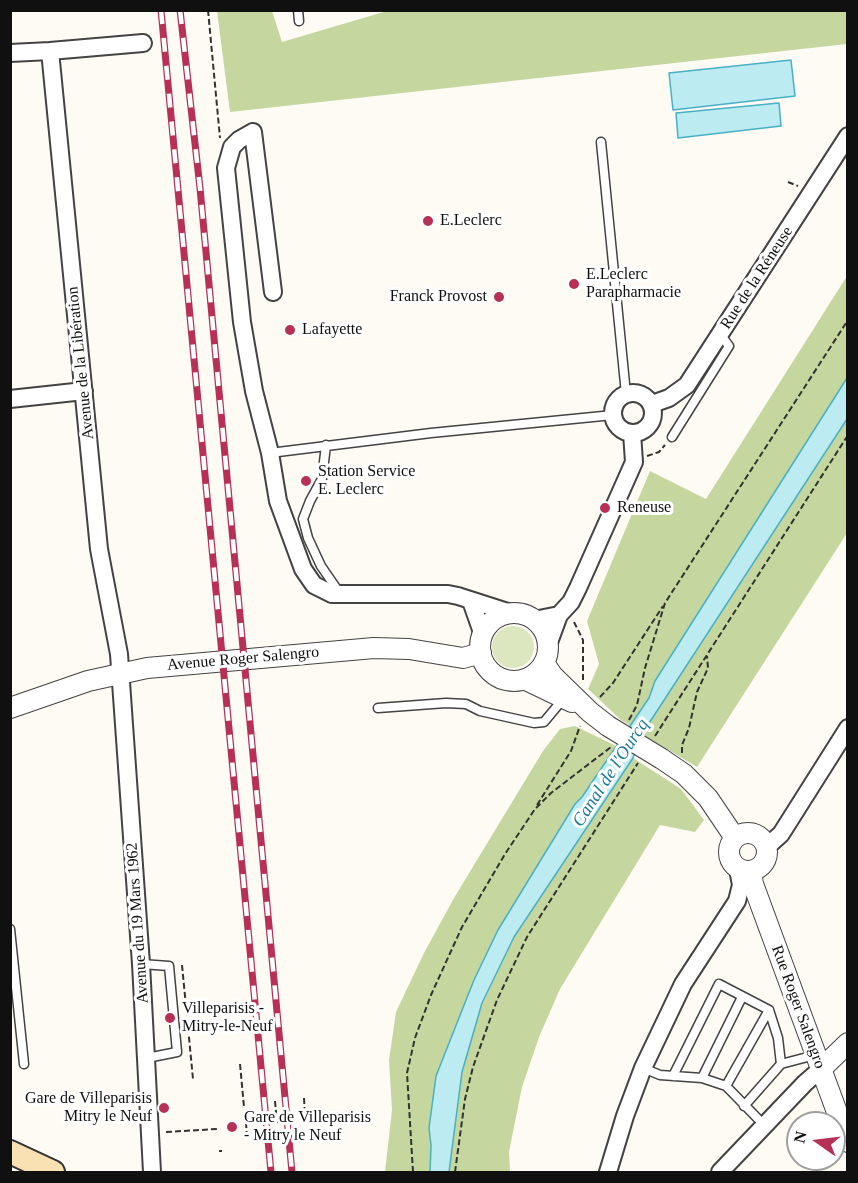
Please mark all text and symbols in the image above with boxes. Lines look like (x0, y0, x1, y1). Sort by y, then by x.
place label: E.Leclerc (440, 211, 502, 231)
marker: E.Leclerc (421, 214, 435, 228)
street label: Rue de la Réneuse (717, 223, 797, 333)
place label: E.Leclerc Parapharmacie (586, 265, 681, 303)
marker: E.Leclerc Parapharmacie (567, 277, 581, 291)
street label: Avenue de la Libération (63, 285, 99, 441)
place label: Franck Provost (390, 287, 487, 307)
marker: Franck Provost (492, 290, 506, 304)
place label: Lafayette (302, 320, 362, 340)
marker: Lafayette (283, 323, 297, 337)
place label: Station Service E. Leclerc (318, 462, 415, 500)
marker: Station Service E. Leclerc (299, 474, 313, 488)
place label: Reneuse (617, 498, 671, 518)
marker: Reneuse (598, 501, 612, 515)
street label: Avenue Roger Salengro (166, 643, 320, 675)
water label: Canal de l'Ourcq (568, 715, 654, 831)
street label: Avenue du 19 Mars 1962 (123, 842, 153, 1004)
street label: Rue Roger Salengro (767, 943, 829, 1071)
place label: Villeparisis - Mitry-le-Neuf (182, 999, 273, 1037)
marker: Villeparisis - Mitry-le-Neuf (163, 1011, 177, 1025)
place label: Gare de Villeparisis Mitry le Neuf (25, 1089, 152, 1127)
marker: Gare de Villeparisis Mitry le Neuf (157, 1101, 171, 1115)
place label: Gare de Villeparisis - Mitry le Neuf (244, 1108, 371, 1146)
north arrow (786, 1111, 846, 1171)
marker: Gare de Villeparisis - Mitry le Neuf (225, 1120, 239, 1134)
text: N (790, 1129, 810, 1145)

